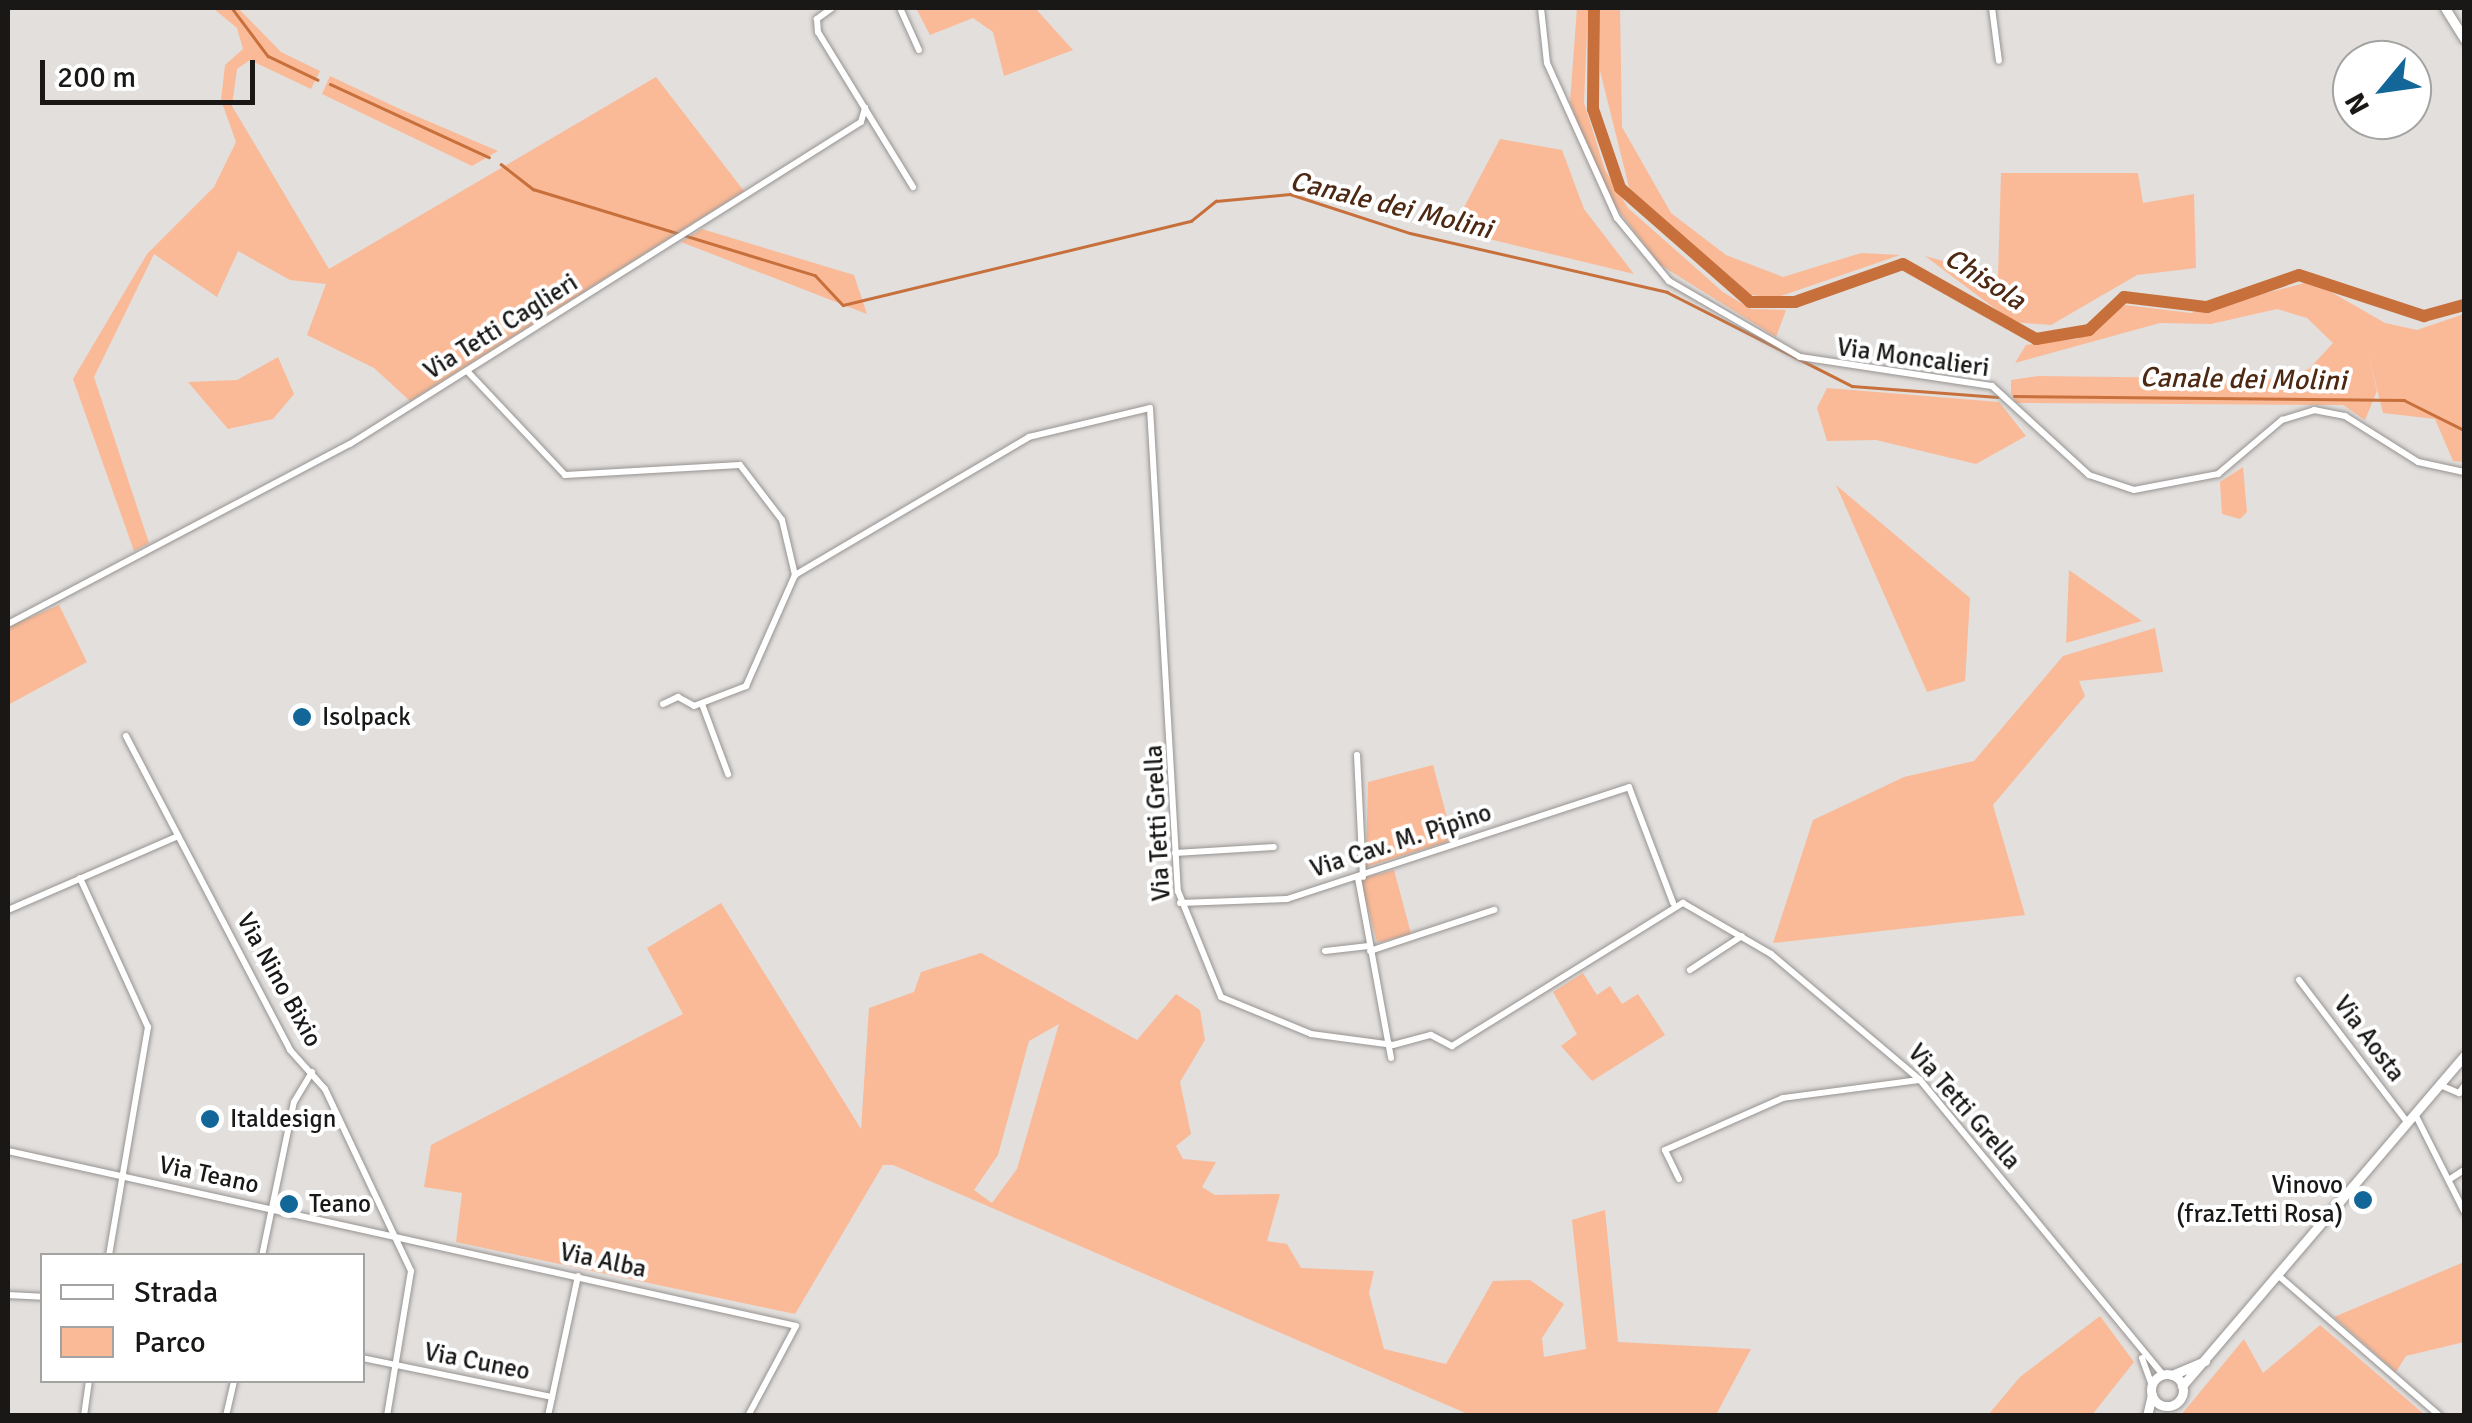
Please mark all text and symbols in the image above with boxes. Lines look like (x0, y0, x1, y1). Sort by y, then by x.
scale bar (45, 40, 260, 102)
north arrow (2332, 40, 2432, 140)
text: 200 m (57, 59, 136, 96)
text: N (2338, 87, 2377, 120)
water label: Canale dei Molini (1287, 164, 1495, 246)
water label: Chisola (1939, 241, 2031, 317)
street label: Via Tetti Caglieri (419, 268, 583, 386)
street label: Via Moncalieri (1835, 332, 1991, 384)
water label: Canale dei Molini (2139, 360, 2347, 398)
place label: Isolpack (322, 702, 411, 732)
marker: Isolpack (291, 706, 313, 728)
street label: Via Tetti Grella (1139, 744, 1177, 902)
street label: Via Cav. M. Pipino (1307, 798, 1495, 884)
street label: Via Nino Bixio (230, 908, 328, 1052)
street label: Via Aosta (2327, 990, 2411, 1088)
street label: Via Tetti Grella (1901, 1038, 2027, 1176)
place label: Italdesign (230, 1104, 336, 1134)
marker: Italdesign (199, 1108, 221, 1130)
street label: Via Teano (156, 1150, 262, 1200)
place label: Vinovo (fraz.Tetti Rosa) (2176, 1171, 2343, 1230)
place label: Teano (309, 1189, 371, 1219)
marker: Vinovo (fraz.Tetti Rosa) (2352, 1189, 2374, 1211)
marker: Teano (278, 1193, 300, 1215)
street label: Via Alba (557, 1237, 649, 1285)
legend (40, 1253, 365, 1383)
text: Strada (134, 1274, 218, 1311)
text: Parco (134, 1324, 206, 1361)
street label: Via Cuneo (422, 1337, 532, 1387)

